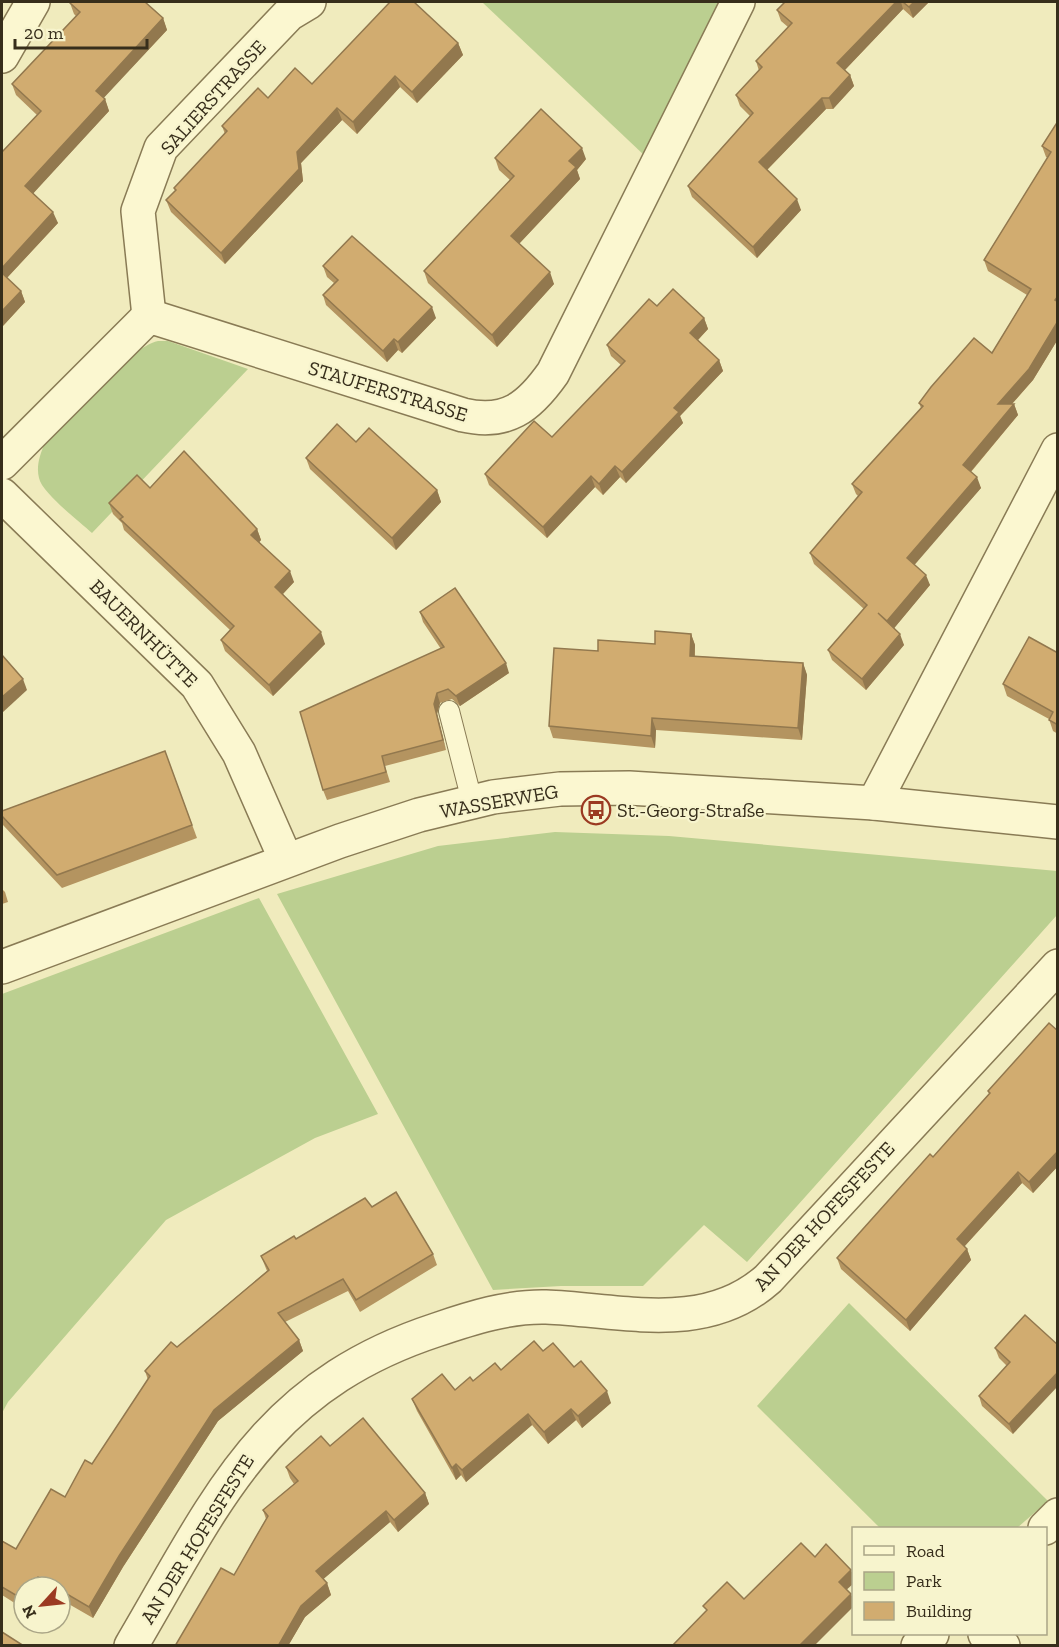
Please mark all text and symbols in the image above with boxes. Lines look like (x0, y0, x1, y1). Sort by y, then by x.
scale bar (15, 12, 147, 50)
text: 20 m (24, 22, 64, 44)
street label: SALIERSTRASSE (155, 35, 271, 159)
street label: STAUFERSTRASSE (306, 355, 470, 427)
street label: BAUERNHÜTTE (85, 574, 203, 692)
street label: WASSERWEG (438, 779, 560, 823)
bus stop icon: St.-Georg-Straße (580, 794, 612, 826)
place label: St.-Georg-Straße (617, 798, 764, 822)
street label: AN DER HOFESFESTE (749, 1136, 899, 1296)
street label: AN DER HOFESFESTE (135, 1450, 259, 1628)
legend (852, 1527, 1047, 1635)
text: Road (906, 1540, 945, 1562)
text: Park (906, 1570, 942, 1592)
north arrow (12, 1575, 72, 1635)
text: Building (906, 1600, 972, 1622)
text: N (18, 1602, 40, 1621)

